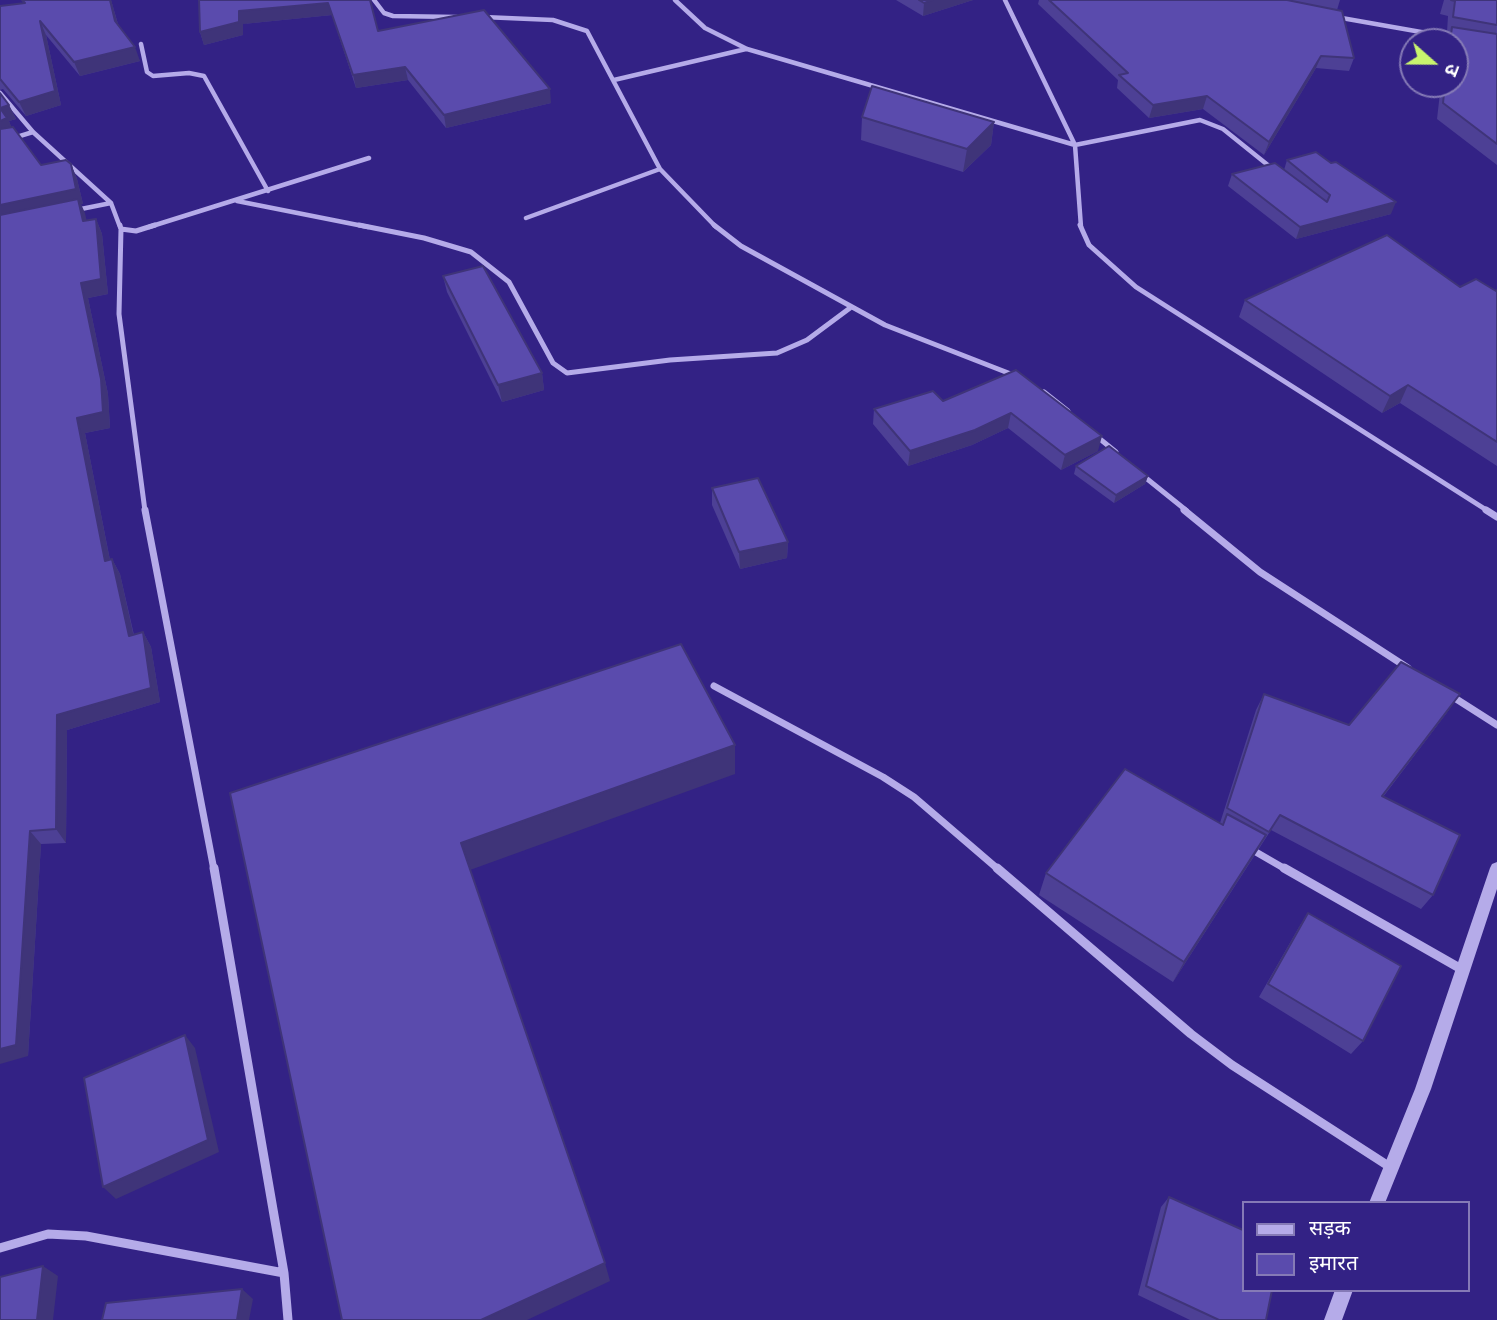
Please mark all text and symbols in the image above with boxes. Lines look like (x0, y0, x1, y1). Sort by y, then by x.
north arrow (1399, 28, 1469, 98)
text: उ (1439, 61, 1465, 79)
legend (1242, 1201, 1469, 1292)
text: सड़क (1309, 1215, 1351, 1240)
text: इमारत (1309, 1250, 1358, 1275)

